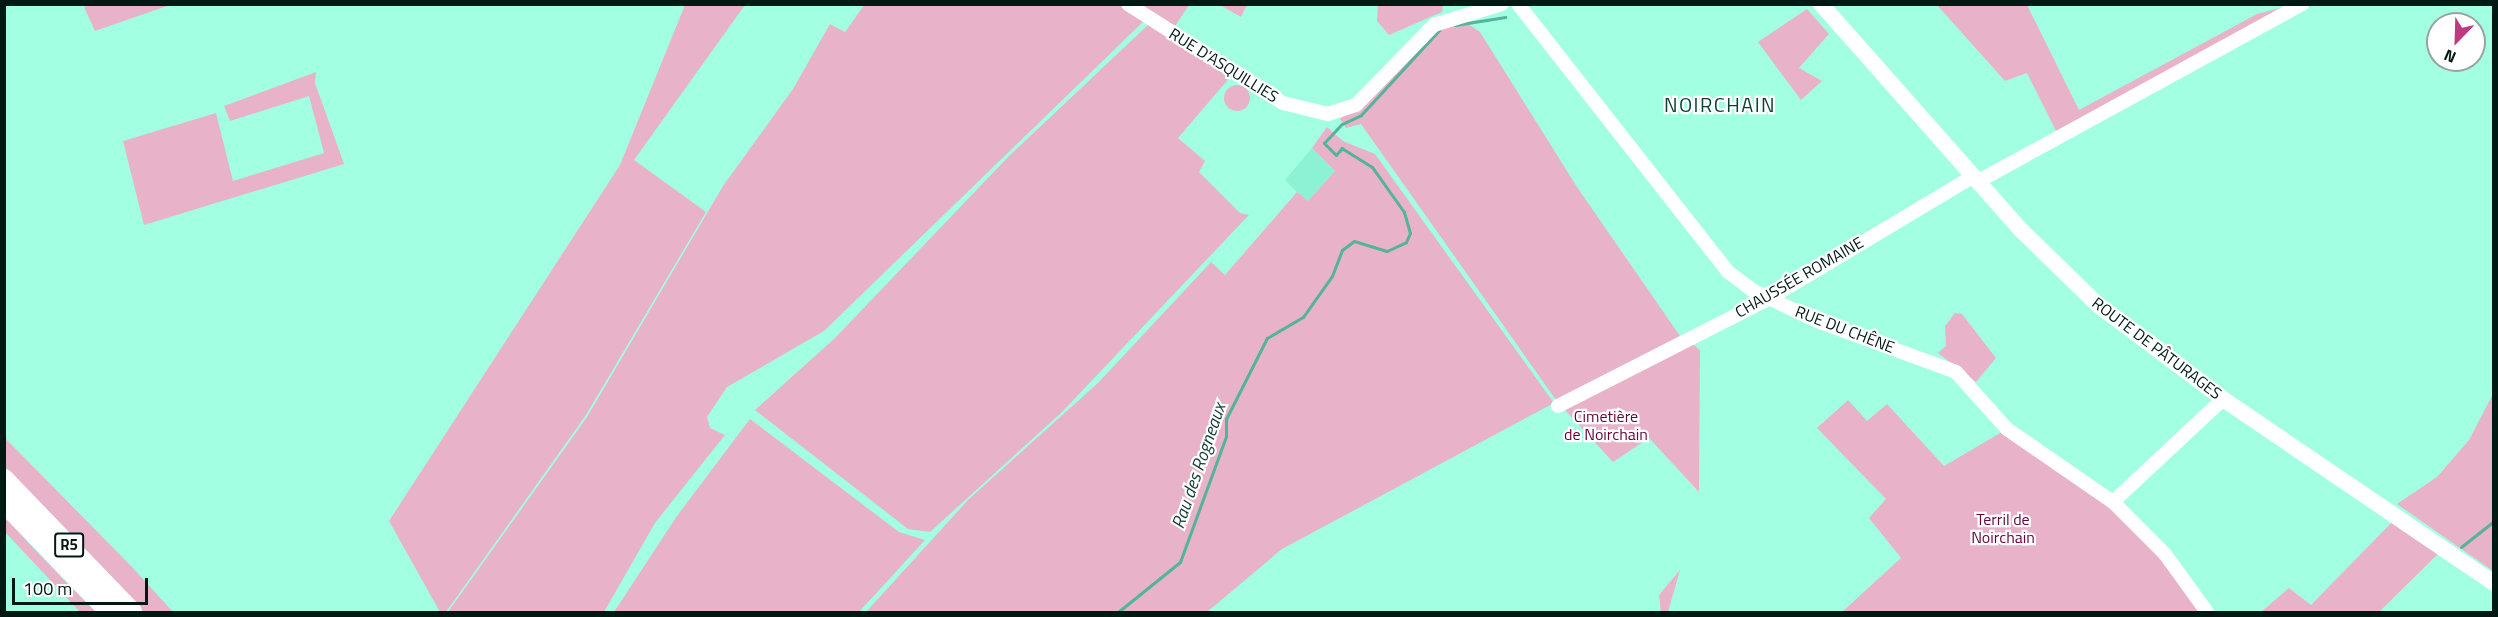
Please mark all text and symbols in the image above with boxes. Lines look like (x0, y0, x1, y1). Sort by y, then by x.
north arrow (2426, 12, 2486, 72)
street label: RUE D'ASQUILLIES (1166, 24, 1282, 106)
text: N (2440, 44, 2460, 70)
district label: NOIRCHAIN (1664, 92, 1776, 116)
street label: CHAUSSÉE ROMAINE (1732, 232, 1866, 322)
street label: ROUTE DE PÂTURAGES (2088, 293, 2226, 403)
street label: RUE DU CHÊNE (1793, 301, 1897, 357)
water label: Rau des Rogneaux (1167, 400, 1231, 532)
park label: Cimetière de Noirchain (1564, 406, 1648, 444)
park label: Terril de Noirchain (1971, 509, 2035, 547)
road number: R5 (54, 533, 84, 557)
scale bar (15, 566, 152, 604)
text: 100 m (23, 575, 72, 602)

